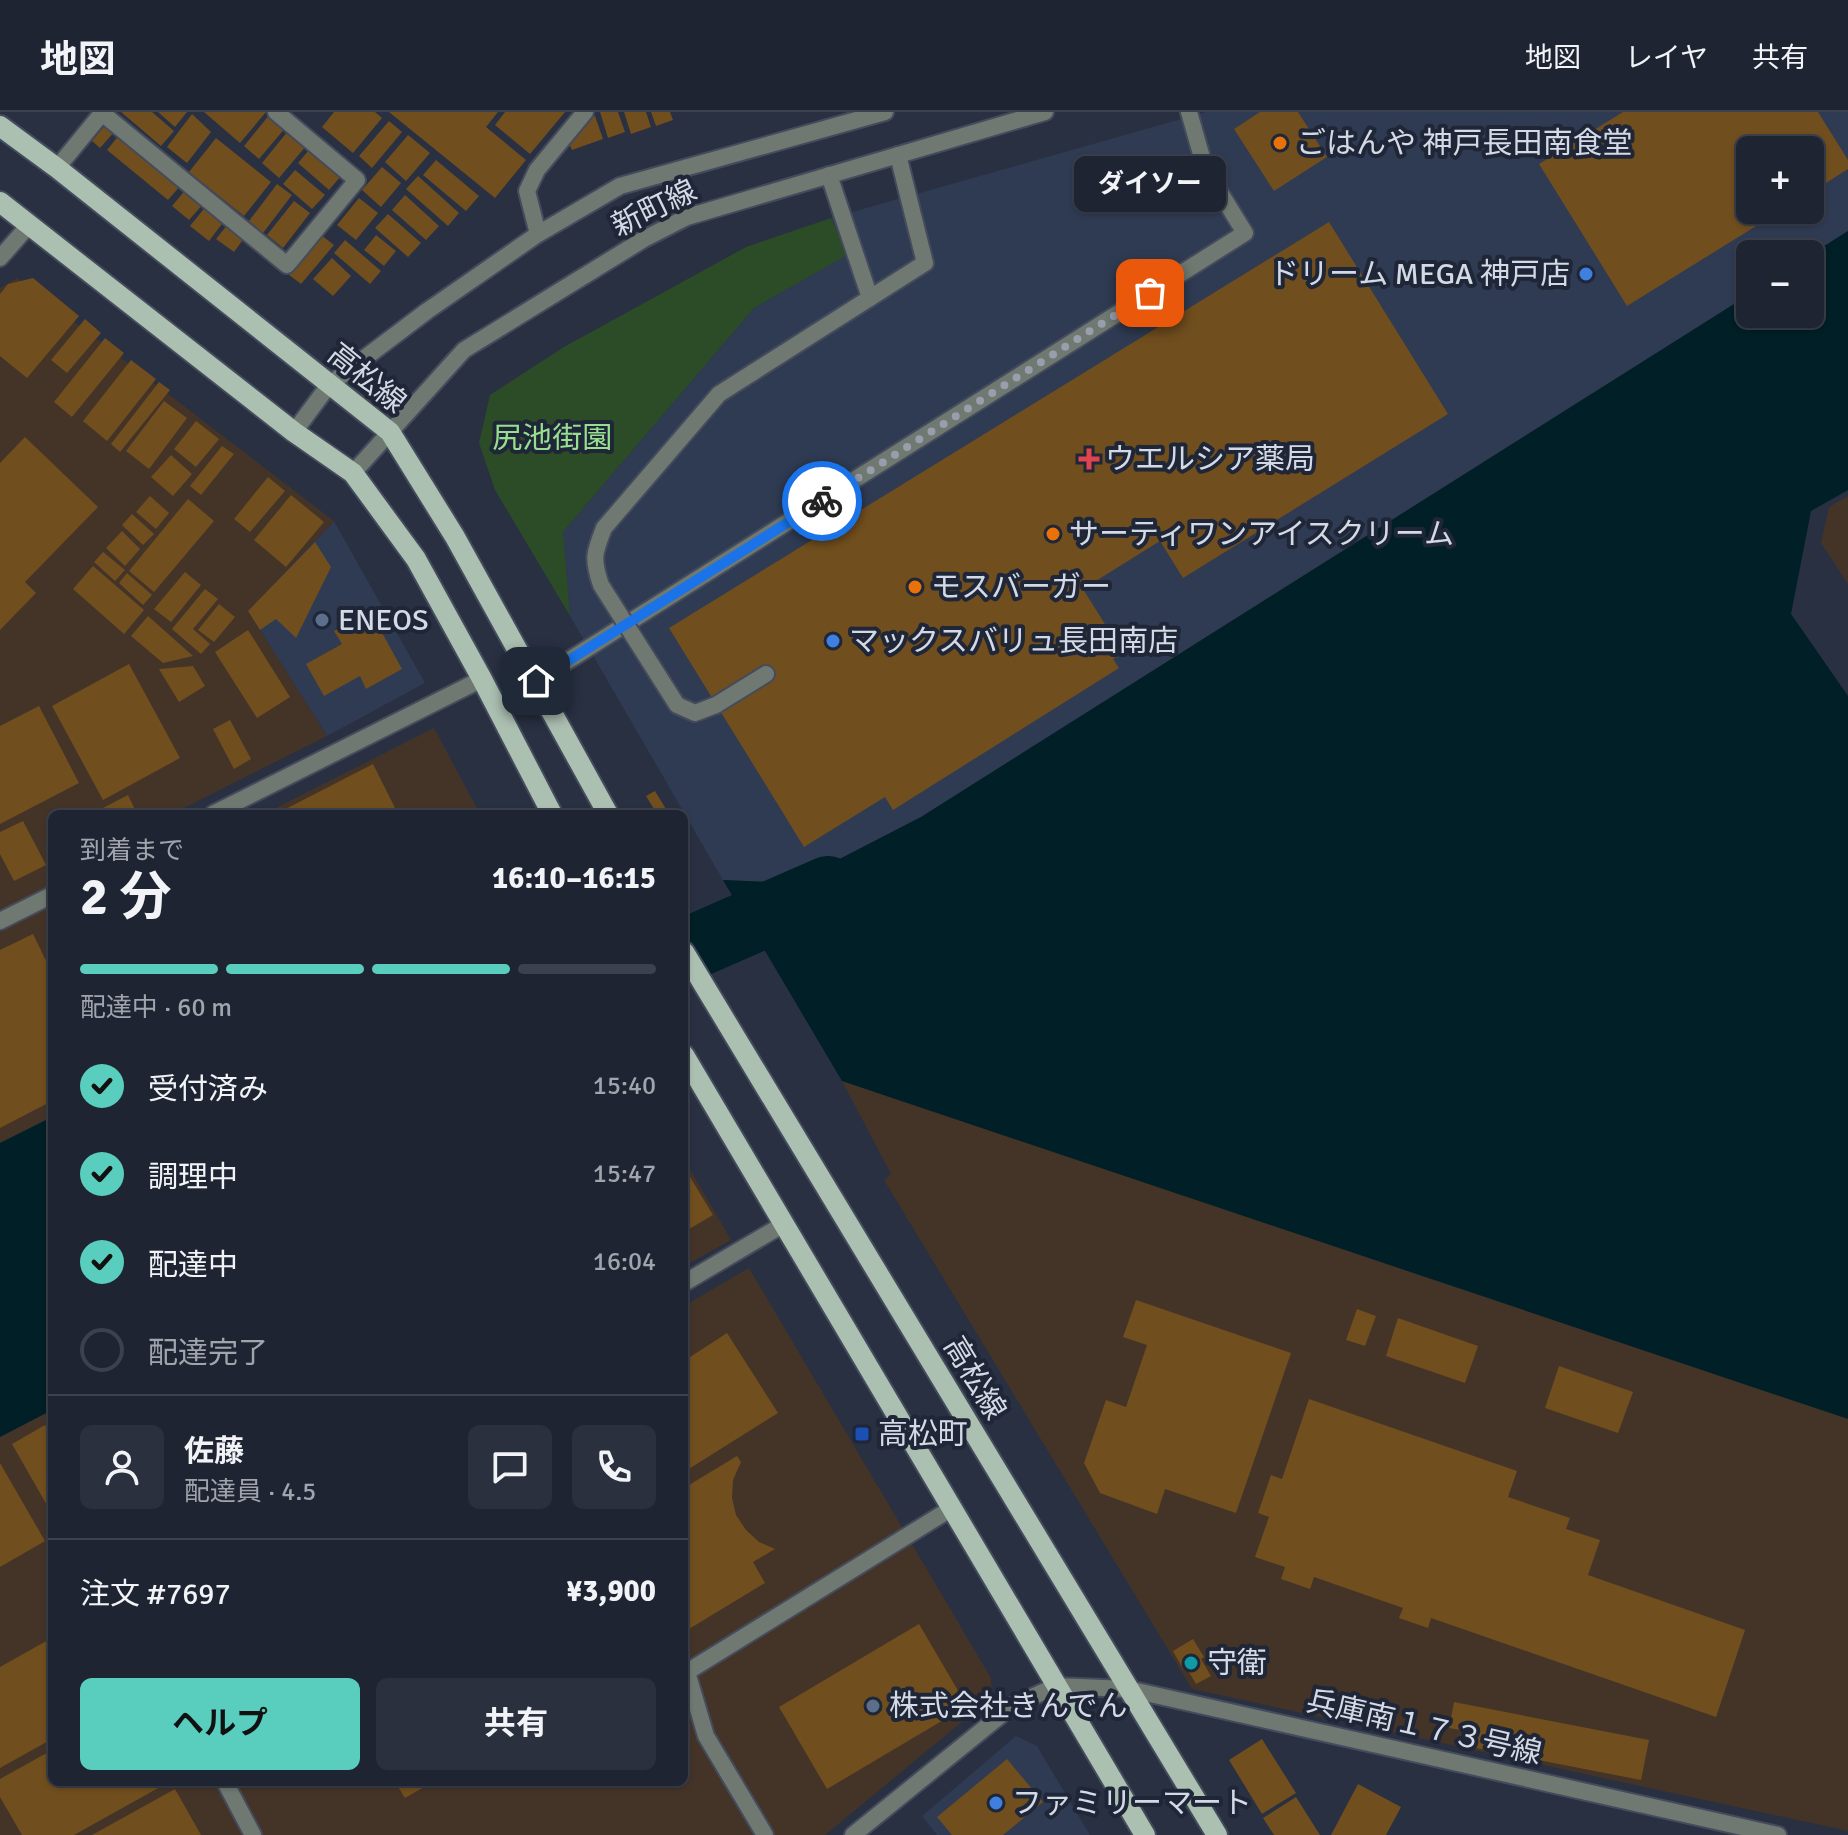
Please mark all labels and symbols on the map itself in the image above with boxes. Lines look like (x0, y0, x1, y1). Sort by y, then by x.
place label: ごはんや 神戸長田南食堂 (1296, 125, 1633, 162)
marker: ごはんや 神戸長田南食堂 (1271, 134, 1289, 152)
callout: ダイソー (1074, 157, 1226, 213)
street label: 新町線 (606, 172, 703, 245)
place label: ドリーム MEGA 神戸店 (1269, 256, 1570, 293)
pin (1116, 259, 1184, 327)
marker: ドリーム MEGA 神戸店 (1577, 265, 1595, 283)
street label: 高松線 (320, 336, 413, 421)
park label: 尻池街園 (492, 420, 612, 457)
place label: ウエルシア薬局 (1105, 441, 1315, 478)
marker: ウエルシア薬局 (1080, 450, 1098, 468)
courier (782, 461, 862, 541)
place label: サーティワンアイスクリーム (1069, 516, 1454, 553)
marker: サーティワンアイスクリーム (1044, 525, 1062, 543)
place label: モスバーガー (931, 569, 1111, 606)
marker: モスバーガー (906, 578, 924, 596)
place label: ENEOS (338, 602, 429, 639)
marker: ENEOS (313, 611, 331, 629)
place label: マックスバリュ長田南店 (849, 623, 1178, 660)
marker: マックスバリュ長田南店 (824, 632, 842, 650)
pin (502, 647, 570, 715)
street label: 高松線 (936, 1330, 1014, 1426)
place label: 高松町 (878, 1416, 968, 1453)
marker: 高松町 (853, 1425, 871, 1443)
place label: 守衛 (1207, 1645, 1267, 1682)
marker: 守衛 (1182, 1654, 1200, 1672)
street label: 兵庫南１７３号線 (1303, 1682, 1545, 1773)
place label: 株式会社きんでん (889, 1688, 1128, 1725)
marker: 株式会社きんでん (864, 1697, 882, 1715)
place label: ファミリーマート (1012, 1785, 1252, 1822)
marker: ファミリーマート (987, 1794, 1005, 1812)

